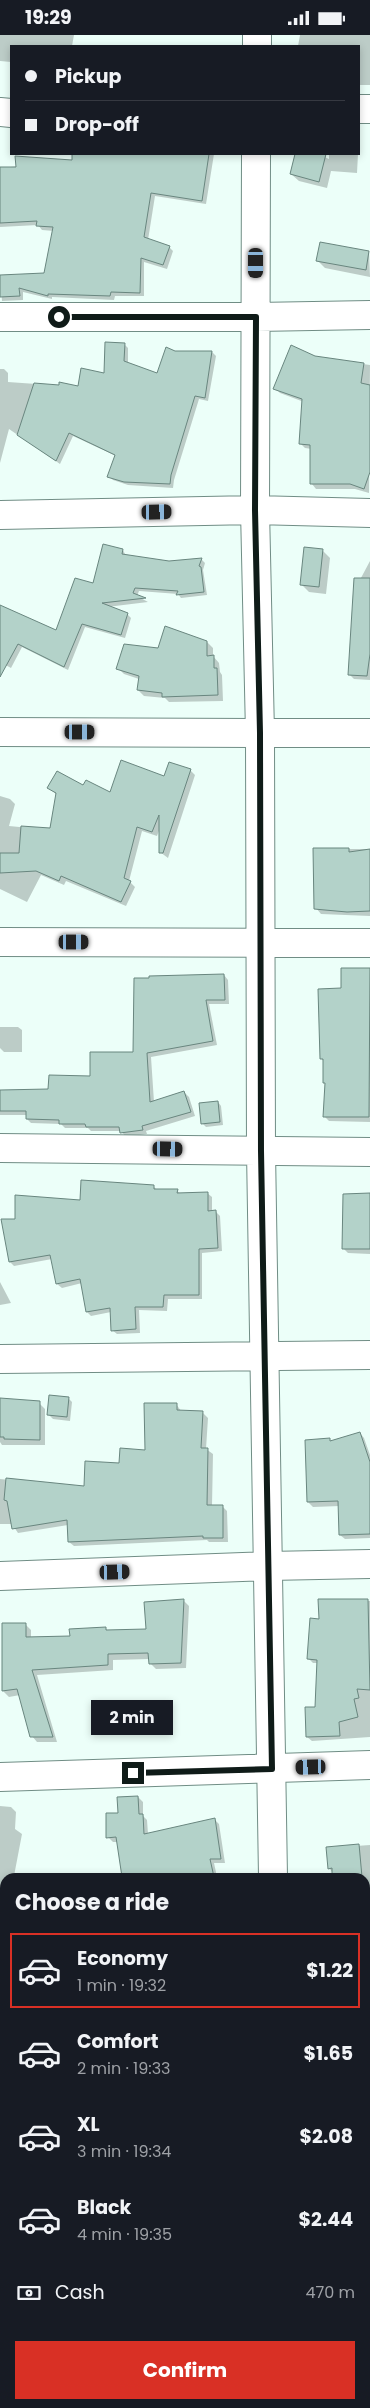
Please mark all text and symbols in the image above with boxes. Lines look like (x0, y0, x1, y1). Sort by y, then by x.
text: 19:29 (25, 4, 72, 31)
text: Pickup (55, 63, 121, 90)
text: Drop-off (55, 111, 139, 138)
car (248, 248, 263, 278)
route start (48, 306, 70, 328)
car (141, 504, 172, 520)
car (65, 725, 95, 740)
car (59, 935, 89, 950)
car (152, 1141, 183, 1157)
car (99, 1564, 130, 1580)
callout: 2 min (92, 1701, 174, 1735)
text: 2 min (110, 1706, 154, 1729)
car (295, 1759, 326, 1775)
route end (122, 1762, 144, 1784)
text: Choose a ride (15, 1887, 169, 1918)
text: Economy (77, 1945, 168, 1972)
icon: car (17, 1948, 62, 1993)
text: $1.22 (306, 1957, 353, 1984)
text: 1 min · 19:32 (77, 1974, 166, 1997)
text: Comfort (77, 2028, 159, 2055)
icon: car (17, 2031, 62, 2076)
text: $1.65 (304, 2040, 353, 2067)
text: 2 min · 19:33 (77, 2057, 171, 2080)
text: XL (77, 2111, 100, 2138)
icon: car (17, 2114, 62, 2159)
text: $2.08 (300, 2123, 353, 2150)
text: 3 min · 19:34 (77, 2140, 171, 2163)
text: Black (77, 2194, 131, 2221)
icon: car (17, 2197, 62, 2242)
text: $2.44 (299, 2206, 353, 2233)
text: 4 min · 19:35 (77, 2223, 172, 2246)
icon: cash (15, 2279, 43, 2307)
text: Cash (55, 2279, 105, 2306)
text: 470 m (305, 2281, 355, 2304)
button: Confirm (15, 2341, 355, 2399)

